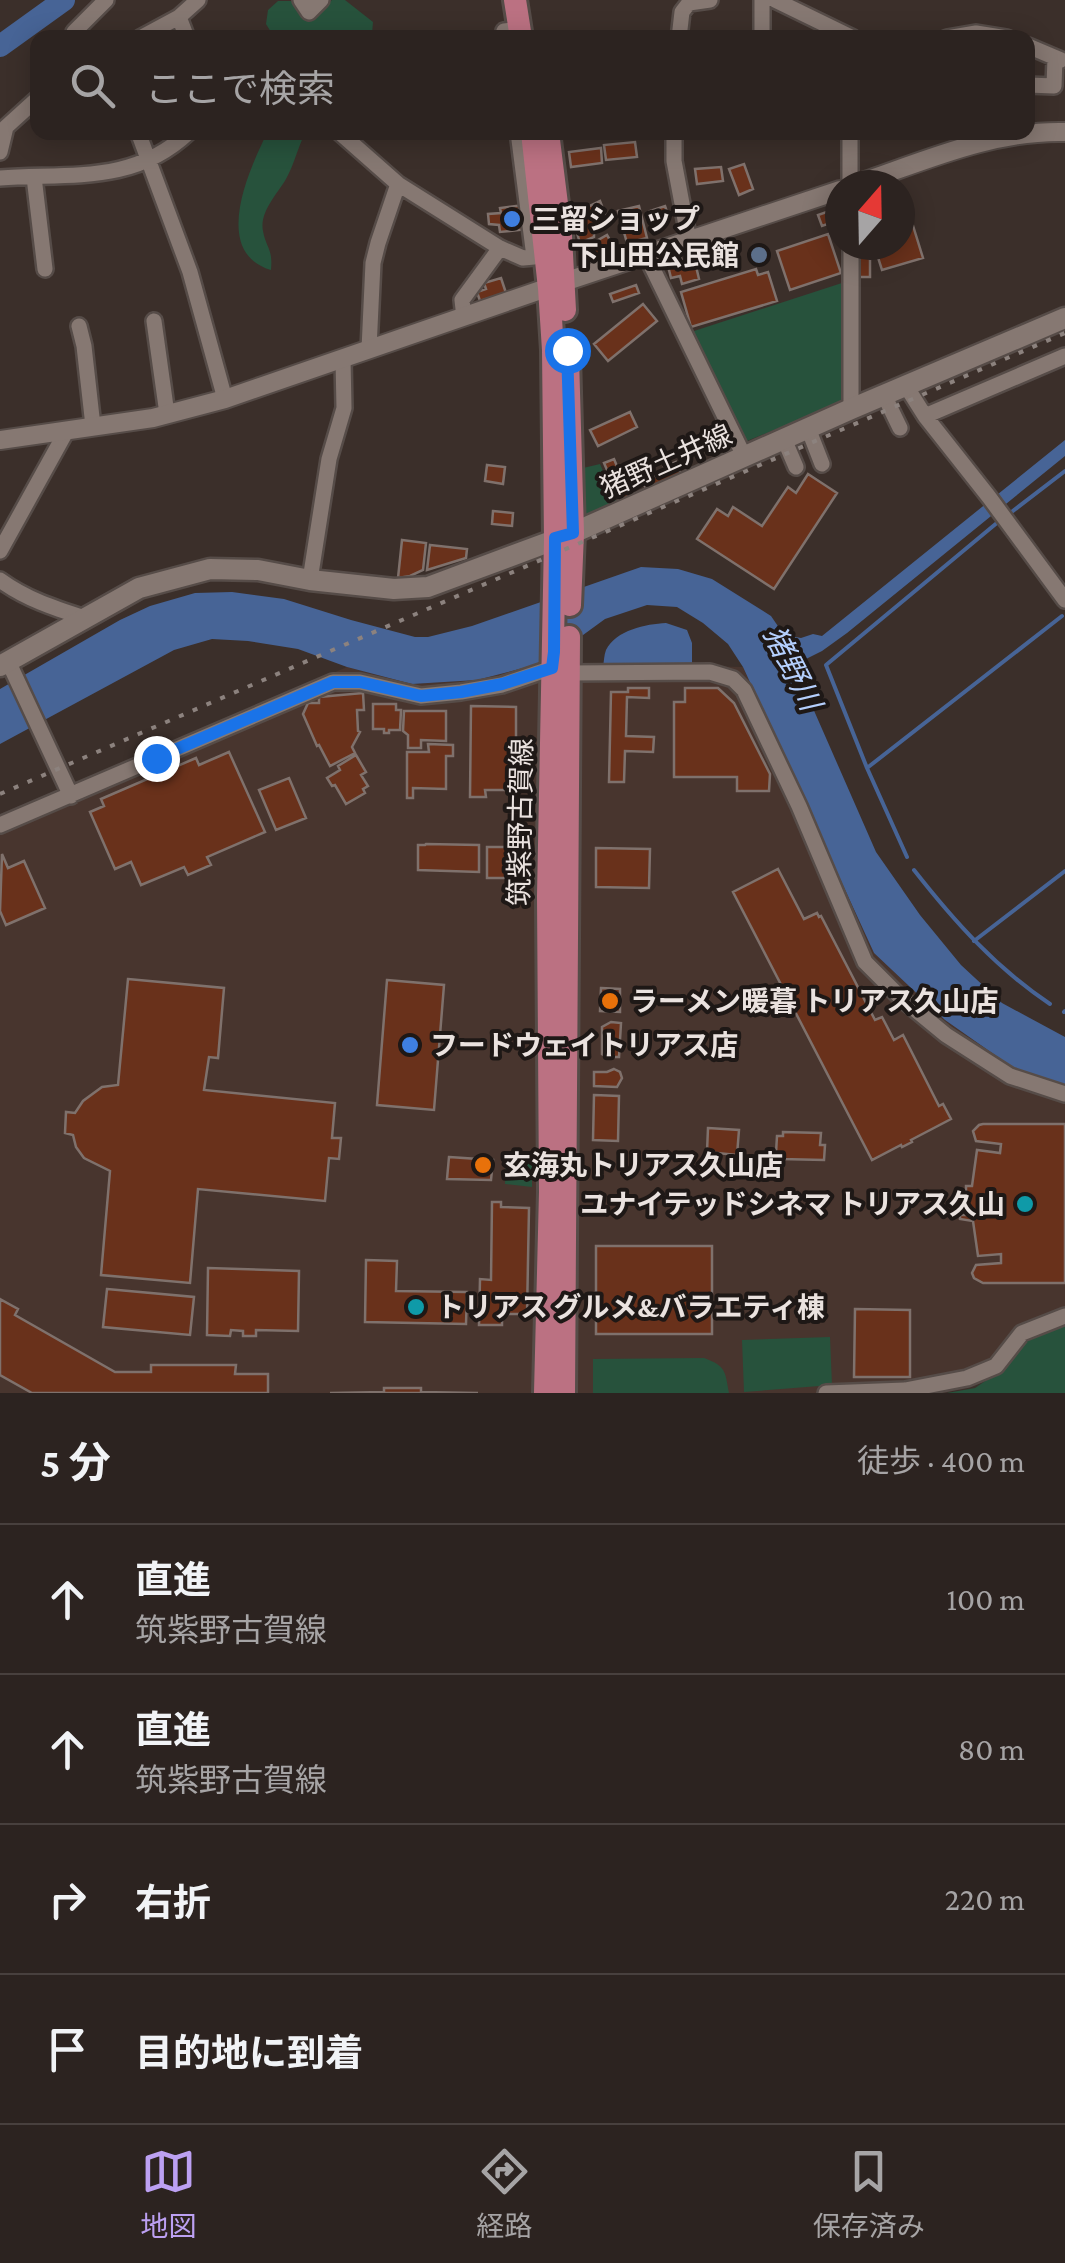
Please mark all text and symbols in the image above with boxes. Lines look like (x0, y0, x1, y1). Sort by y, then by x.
search box (30, 30, 1035, 140)
icon: search (65, 58, 120, 113)
text: ここで検索 (145, 68, 335, 110)
north arrow (825, 170, 915, 260)
place label: 三留ショップ (532, 204, 700, 235)
marker: 三留ショップ (501, 208, 523, 230)
place label: 下山田公民館 (571, 240, 739, 271)
marker: 下山田公民館 (748, 244, 770, 266)
route start (545, 328, 591, 374)
street label: 猪野土井線 (596, 419, 736, 504)
water label: 猪野川 (757, 620, 829, 718)
route end (134, 736, 180, 782)
street label: 筑紫野古賀線 (504, 738, 537, 906)
place label: ラーメン暖暮 トリアス久山店 (630, 986, 998, 1017)
marker: ラーメン暖暮 トリアス久山店 (599, 990, 621, 1012)
place label: フードウェイトリアス店 (430, 1030, 738, 1061)
marker: フードウェイトリアス店 (399, 1034, 421, 1056)
place label: 玄海丸トリアス久山店 (503, 1150, 783, 1181)
marker: 玄海丸トリアス久山店 (472, 1154, 494, 1176)
place label: ユナイテッドシネマ トリアス久山 (580, 1189, 1005, 1220)
marker: ユナイテッドシネマ トリアス久山 (1014, 1193, 1036, 1215)
place label: トリアス グルメ&バラエティ棟 (436, 1292, 825, 1323)
marker: トリアス グルメ&バラエティ棟 (405, 1296, 427, 1318)
text: 5 分 (40, 1439, 111, 1486)
text: 徒歩 · 400 m (857, 1443, 1025, 1479)
text: 直進 (135, 1559, 211, 1601)
icon: ahead (40, 1572, 95, 1627)
text: 100 m (946, 1581, 1025, 1617)
text: 筑紫野古賀線 (135, 1612, 327, 1648)
text: 直進 (135, 1709, 211, 1751)
icon: ahead (40, 1722, 95, 1777)
text: 80 m (958, 1731, 1025, 1767)
text: 筑紫野古賀線 (135, 1762, 327, 1798)
icon: right (40, 1872, 95, 1927)
text: 220 m (945, 1881, 1025, 1917)
text: 右折 (135, 1882, 211, 1924)
icon: arrive (40, 2022, 95, 2077)
text: 目的地に到着 (135, 2032, 363, 2074)
tab: 地図 (140, 2144, 196, 2244)
tab: 経路 (476, 2144, 533, 2244)
tab: 保存済み (813, 2144, 925, 2244)

